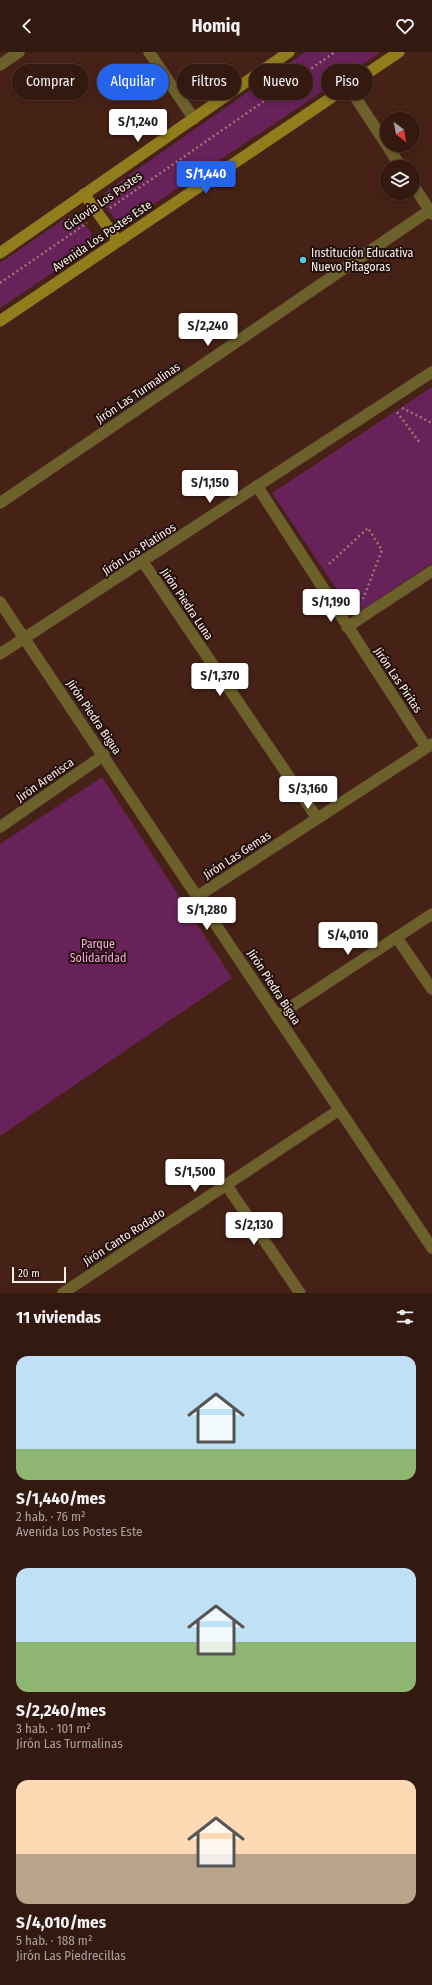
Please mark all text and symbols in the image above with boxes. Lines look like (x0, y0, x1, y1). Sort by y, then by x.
icon: back (16, 15, 38, 37)
text: Homiq (192, 15, 240, 37)
icon: heart (394, 15, 416, 37)
chip: Comprar (12, 64, 89, 100)
chip: Alquilar (97, 64, 169, 100)
chip: Filtros (177, 64, 241, 100)
chip: Nuevo (249, 64, 313, 100)
chip: Piso (321, 64, 373, 100)
pin: S/1,240 (101, 109, 175, 143)
north arrow (380, 112, 420, 152)
map controls (380, 112, 420, 200)
text: S/1,240 (118, 114, 158, 129)
button: layers (380, 160, 420, 200)
pin: S/1,440 (169, 161, 243, 195)
text: S/1,440 (186, 166, 226, 181)
street label: Ciclovía Los Postes (61, 169, 145, 233)
street label: Avenida Los Postes Este (50, 198, 154, 274)
place label: Institución Educativa Nuevo Pitagoras (311, 246, 413, 274)
marker: Institución Educativa Nuevo Pitagoras (298, 255, 308, 265)
pin: S/2,240 (171, 313, 245, 347)
text: S/2,240 (188, 318, 228, 333)
street label: Jirón Las Turmalinas (93, 360, 183, 426)
pin: S/1,150 (173, 470, 247, 504)
text: S/1,150 (191, 475, 229, 490)
street label: Jirón Los Platinos (100, 520, 178, 578)
street label: Jirón Piedra Luna (158, 566, 216, 643)
pin: S/1,190 (294, 589, 368, 623)
text: S/1,190 (312, 594, 350, 609)
street label: Jirón Las Piritas (371, 645, 425, 715)
pin: S/1,370 (183, 663, 257, 697)
text: S/1,370 (200, 668, 240, 683)
street label: Jirón Piedra Bigua (64, 677, 124, 757)
street label: Jirón Arenisca (14, 755, 77, 805)
pin: S/3,160 (271, 776, 345, 810)
text: S/3,160 (288, 781, 328, 796)
street label: Jirón Las Gemas (201, 828, 273, 882)
pin: S/1,280 (170, 897, 244, 931)
text: S/1,280 (187, 902, 227, 917)
pin: S/4,010 (311, 922, 385, 956)
text: S/4,010 (327, 927, 369, 942)
park label: Parque Solidaridad (70, 937, 126, 965)
street label: Jirón Piedra Bigua (244, 947, 304, 1027)
pin: S/1,500 (158, 1159, 232, 1193)
text: S/1,500 (174, 1164, 216, 1179)
street label: Jirón Canto Rodado (81, 1205, 167, 1269)
pin: S/2,130 (217, 1212, 291, 1246)
text: S/2,130 (235, 1217, 273, 1232)
scale bar (12, 1265, 66, 1284)
text: 20 m (18, 1267, 40, 1280)
icon: filters (394, 1306, 416, 1328)
text: 11 viviendas (16, 1307, 101, 1328)
icon: home (180, 1382, 252, 1454)
text: S/1,440/mes (16, 1488, 106, 1509)
text: 2 hab. · 76 m² (16, 1509, 86, 1524)
text: Avenida Los Postes Este (16, 1524, 142, 1539)
icon: home (180, 1594, 252, 1666)
text: S/2,240/mes (16, 1700, 106, 1721)
text: 3 hab. · 101 m² (16, 1721, 91, 1736)
text: Jirón Las Turmalinas (16, 1736, 123, 1751)
icon: home (180, 1806, 252, 1878)
text: S/4,010/mes (16, 1912, 106, 1933)
text: 5 hab. · 188 m² (16, 1933, 92, 1948)
text: Jirón Las Piedrecillas (16, 1948, 126, 1963)

